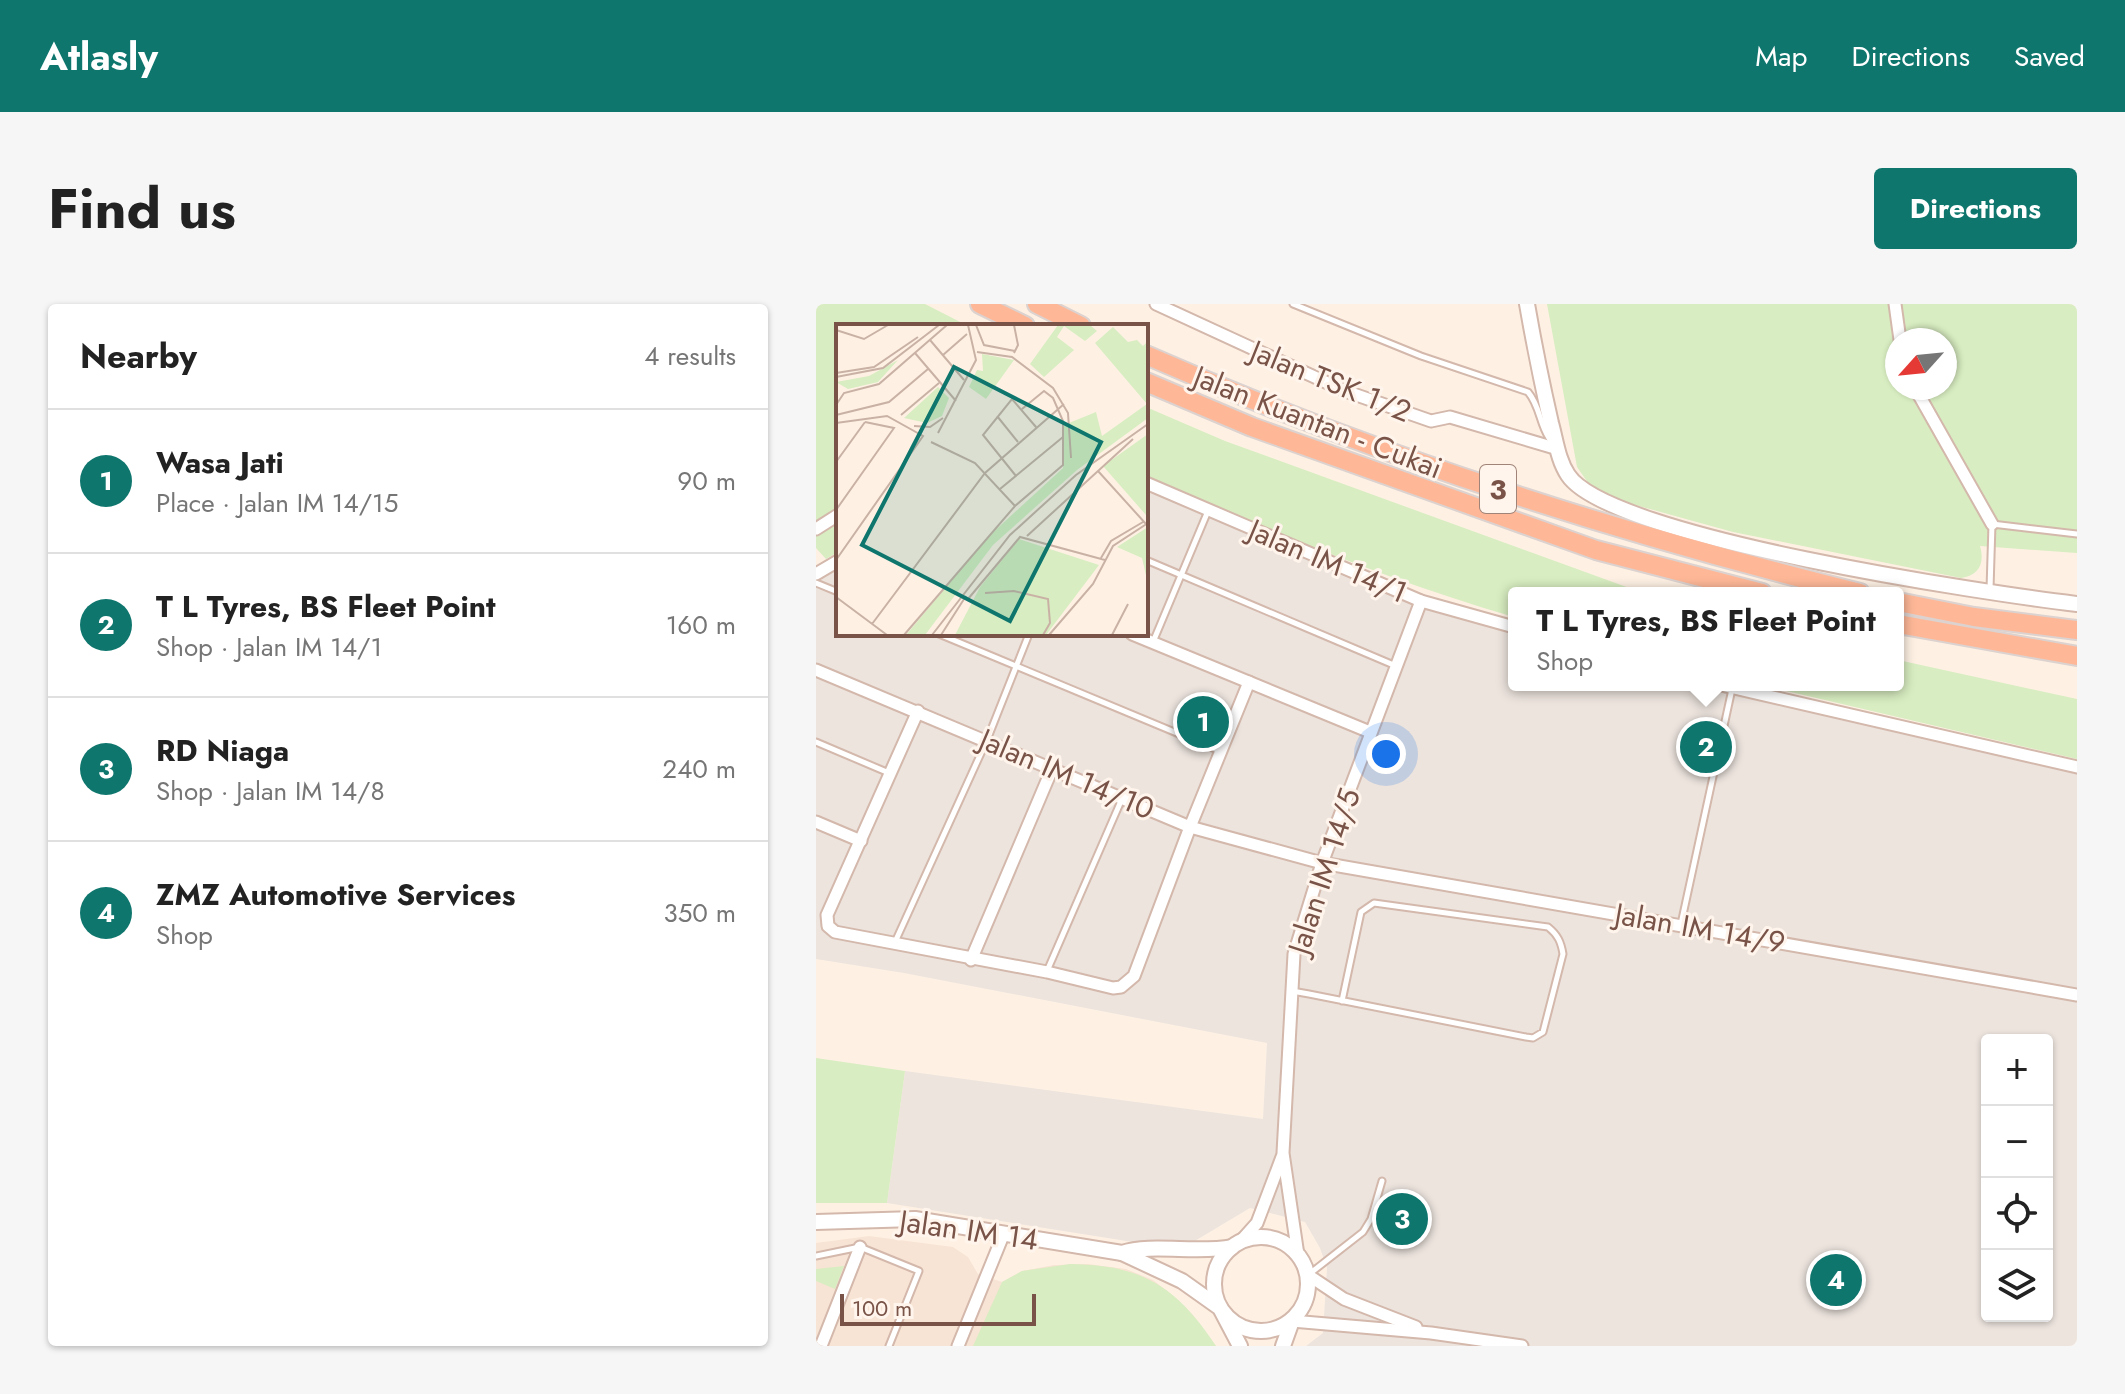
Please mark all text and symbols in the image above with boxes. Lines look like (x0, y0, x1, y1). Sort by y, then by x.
text: Atlasly (40, 29, 158, 84)
text: Map (1755, 36, 1807, 77)
text: Directions (1851, 36, 1970, 77)
text: Saved (2014, 36, 2085, 77)
text: Find us (48, 168, 236, 249)
button: Directions (1874, 168, 2077, 249)
inset map (836, 324, 1148, 636)
street label: Jalan TSK 1/2 (1240, 328, 1418, 433)
north arrow (1885, 328, 1957, 400)
text: Nearby (80, 332, 197, 381)
text: 4 results (644, 337, 736, 375)
street label: Jalan Kuantan - Cukai (1184, 353, 1449, 489)
text: Wasa Jati (156, 441, 284, 484)
text: 1 (99, 462, 113, 500)
text: 90 m (677, 462, 736, 500)
road number: 3 (1480, 465, 1516, 513)
text: Place · Jalan IM 14/15 (156, 484, 398, 522)
street label: Jalan IM 14/1 (1238, 507, 1414, 614)
text: T L Tyres, BS Fleet Point (156, 585, 496, 628)
popup (1508, 587, 1904, 691)
text: T L Tyres, BS Fleet Point (1536, 599, 1876, 642)
text: 2 (97, 606, 115, 644)
text: 160 m (666, 606, 736, 644)
text: Shop · Jalan IM 14/1 (156, 628, 382, 666)
text: Shop (1536, 642, 1593, 680)
pin: 1 (1177, 692, 1229, 752)
street label: Jalan IM 14/10 (969, 716, 1161, 830)
pin: 2 (1680, 717, 1732, 777)
text: RD Niaga (156, 729, 289, 772)
your location (1366, 734, 1406, 774)
text: 3 (98, 750, 114, 788)
text: 240 m (662, 750, 736, 788)
text: Shop · Jalan IM 14/8 (156, 772, 385, 810)
street label: Jalan IM 14/5 (1276, 783, 1371, 963)
text: ZMZ Automotive Services (156, 873, 516, 916)
street label: Jalan IM 14/9 (1608, 891, 1788, 964)
text: 4 (97, 894, 115, 932)
text: 350 m (663, 894, 736, 932)
text: Shop (156, 916, 213, 954)
map controls (1981, 1034, 2053, 1322)
button: + (1981, 1034, 2053, 1106)
button: − (1981, 1106, 2053, 1178)
button: locate (1981, 1178, 2053, 1250)
pin: 3 (1376, 1189, 1428, 1249)
street label: Jalan IM 14 (893, 1198, 1041, 1261)
pin: 4 (1810, 1250, 1862, 1310)
button: layers (1981, 1250, 2053, 1322)
scale bar (840, 1290, 1036, 1326)
text: 100 m (852, 1292, 912, 1324)

